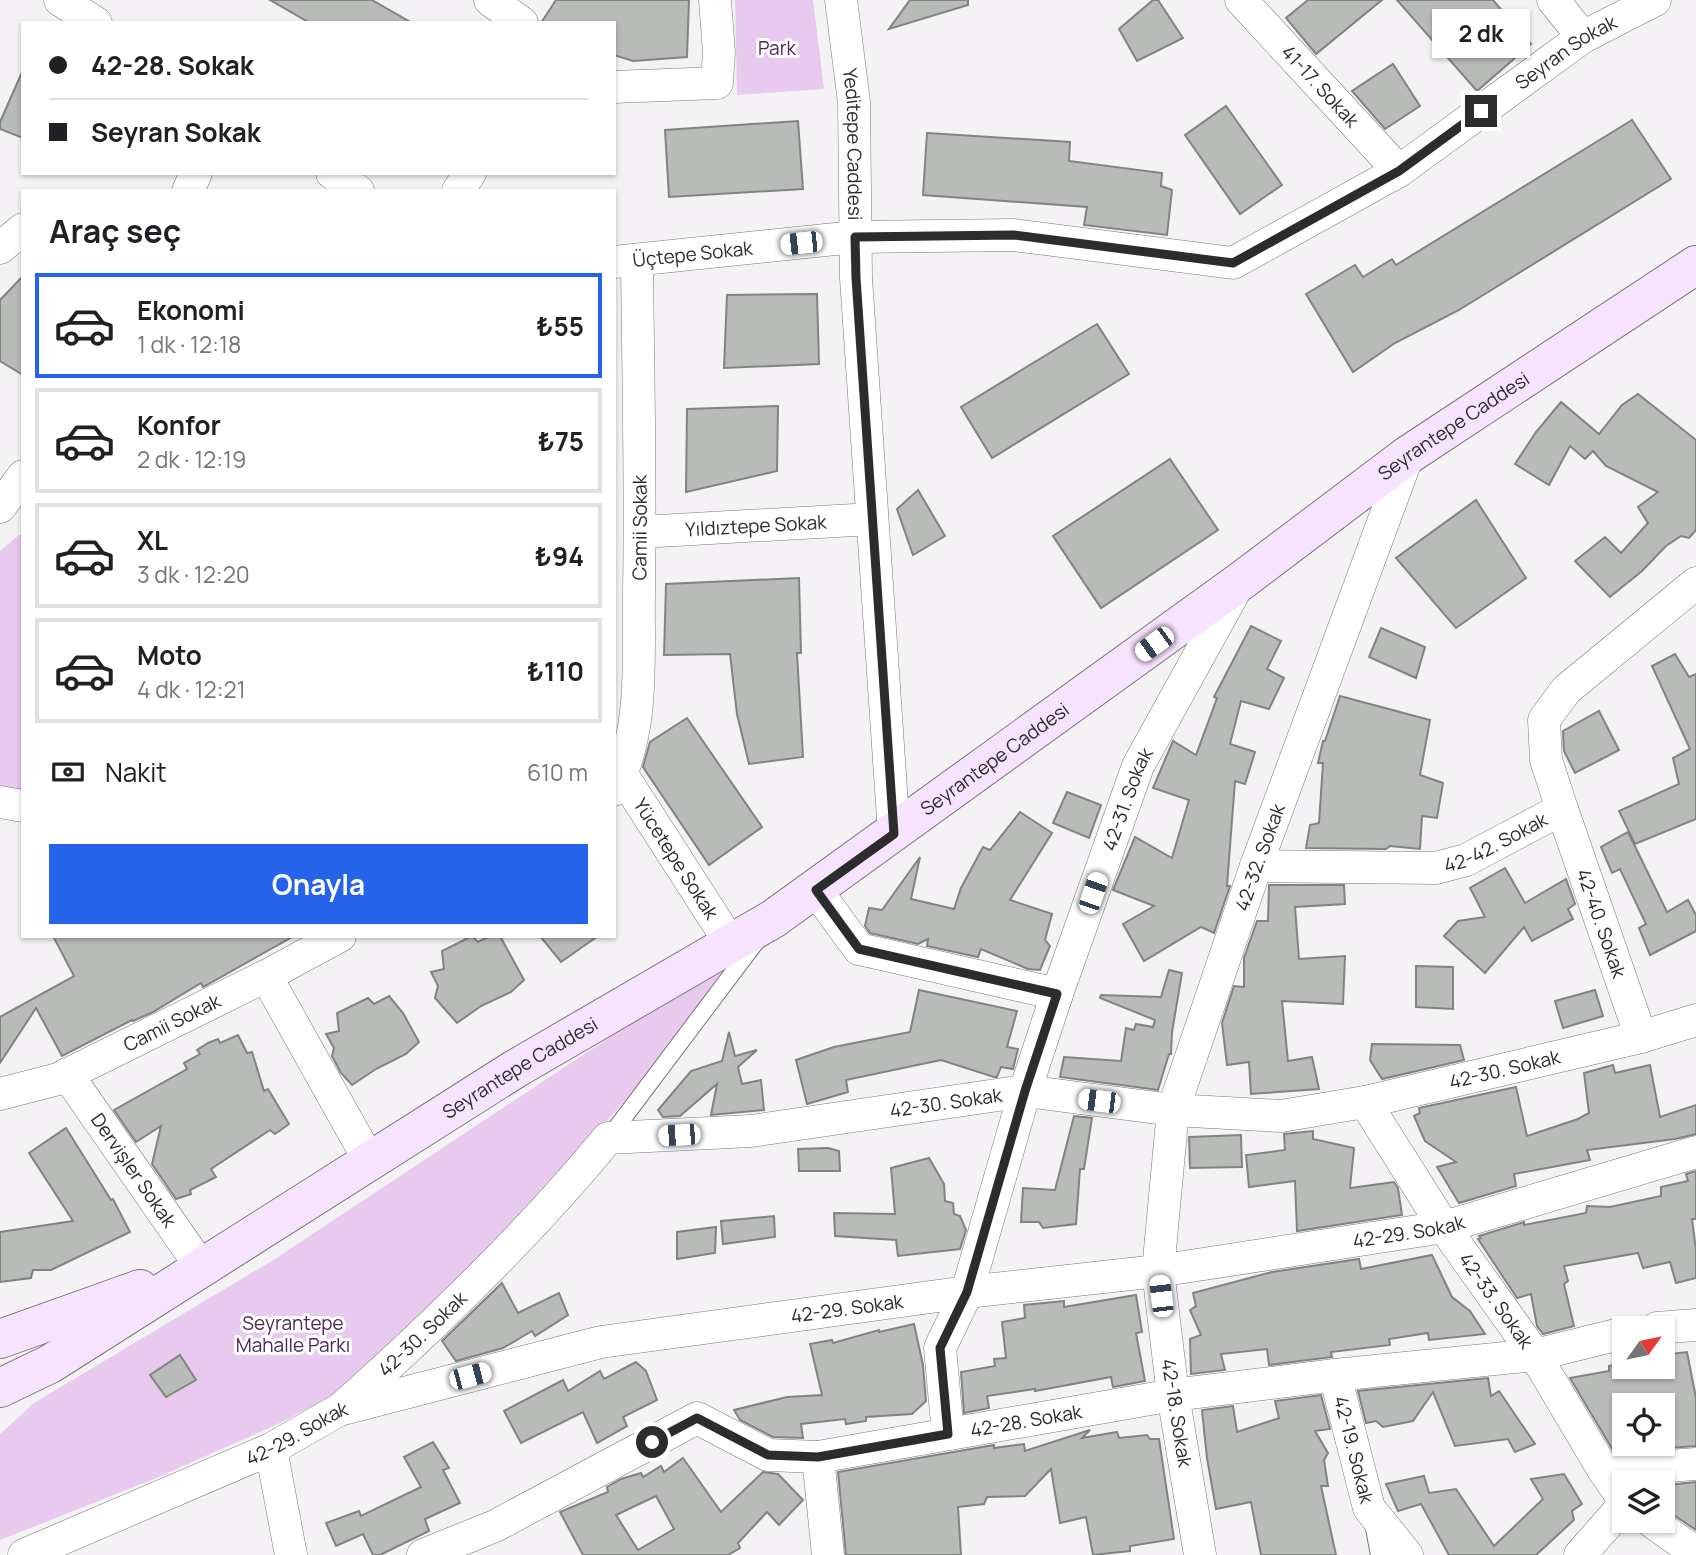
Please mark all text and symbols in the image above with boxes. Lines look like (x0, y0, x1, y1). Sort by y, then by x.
street label: Seyran Sokak (1510, 9, 1622, 95)
callout: 2 dk (1432, 10, 1530, 58)
text: 2 dk (1459, 17, 1503, 49)
park label: Park (758, 35, 796, 61)
street label: 41-17. Sokak (1276, 39, 1365, 133)
text: 42-28. Sokak (91, 47, 254, 83)
street label: Yeditepe Caddesi (837, 67, 868, 220)
route end (1465, 95, 1497, 127)
text: Seyran Sokak (91, 114, 261, 150)
text: Araç seç (49, 209, 181, 253)
car (780, 230, 823, 256)
street label: Üçtepe Sokak (631, 235, 754, 273)
text: Ekonomi (137, 292, 245, 328)
icon: car (53, 294, 116, 357)
text: ₺55 (536, 308, 584, 344)
text: 1 dk · 12:18 (137, 328, 241, 360)
street label: Seyrantepe Caddesi (1372, 366, 1534, 486)
text: Konfor (137, 407, 221, 443)
icon: car (53, 409, 116, 472)
text: ₺75 (538, 423, 584, 459)
text: 2 dk · 12:19 (137, 443, 246, 475)
street label: Camii Sokak (626, 474, 653, 580)
street label: Yıldıztepe Sokak (684, 509, 828, 542)
text: XL (137, 522, 168, 558)
icon: car (53, 524, 116, 587)
text: ₺94 (535, 538, 584, 574)
text: 3 dk · 12:20 (137, 558, 250, 590)
car (1131, 623, 1178, 665)
text: Moto (137, 637, 202, 673)
icon: car (53, 639, 116, 702)
text: ₺110 (527, 653, 584, 689)
text: 4 dk · 12:21 (137, 673, 246, 705)
street label: Seyrantepe Caddesi (915, 696, 1074, 821)
street label: 42-31. Sokak (1096, 742, 1159, 854)
icon: cash (49, 753, 87, 791)
text: Nakit (105, 754, 167, 790)
text: 610 m (527, 756, 588, 788)
street label: Yücetepe Sokak (628, 793, 725, 925)
street label: 42-32. Sokak (1229, 799, 1291, 915)
street label: 42-42. Sokak (1441, 806, 1553, 878)
button: Onayla (49, 844, 588, 924)
street label: 42-40. Sokak (1571, 865, 1633, 982)
car (1077, 870, 1110, 916)
street label: Camii Sokak (119, 987, 225, 1058)
street label: Seyrantepe Caddesi (437, 1011, 602, 1125)
street label: 42-30. Sokak (1447, 1043, 1563, 1095)
street label: 42-30. Sokak (888, 1081, 1004, 1124)
car (1077, 1088, 1122, 1114)
street label: Dervişler Sokak (85, 1108, 183, 1233)
car (658, 1123, 701, 1147)
street label: 42-29. Sokak (1351, 1208, 1468, 1254)
street label: 42-33. Sokak (1453, 1247, 1540, 1354)
car (1149, 1274, 1174, 1318)
street label: 42-30. Sokak (372, 1285, 473, 1382)
street label: 42-29. Sokak (789, 1288, 905, 1329)
park label: Seyrantepe Mahalle Parkı (236, 1310, 350, 1358)
north arrow (1612, 1316, 1675, 1379)
map controls (1612, 1316, 1675, 1533)
street label: 42-18. Sokak (1156, 1357, 1198, 1470)
car (447, 1360, 494, 1392)
street label: 42-19. Sokak (1328, 1393, 1380, 1507)
button: locate (1612, 1393, 1675, 1456)
street label: 42-29. Sokak (242, 1395, 351, 1471)
street label: 42-28. Sokak (968, 1398, 1084, 1443)
route start (636, 1426, 668, 1458)
button: layers (1612, 1470, 1675, 1533)

